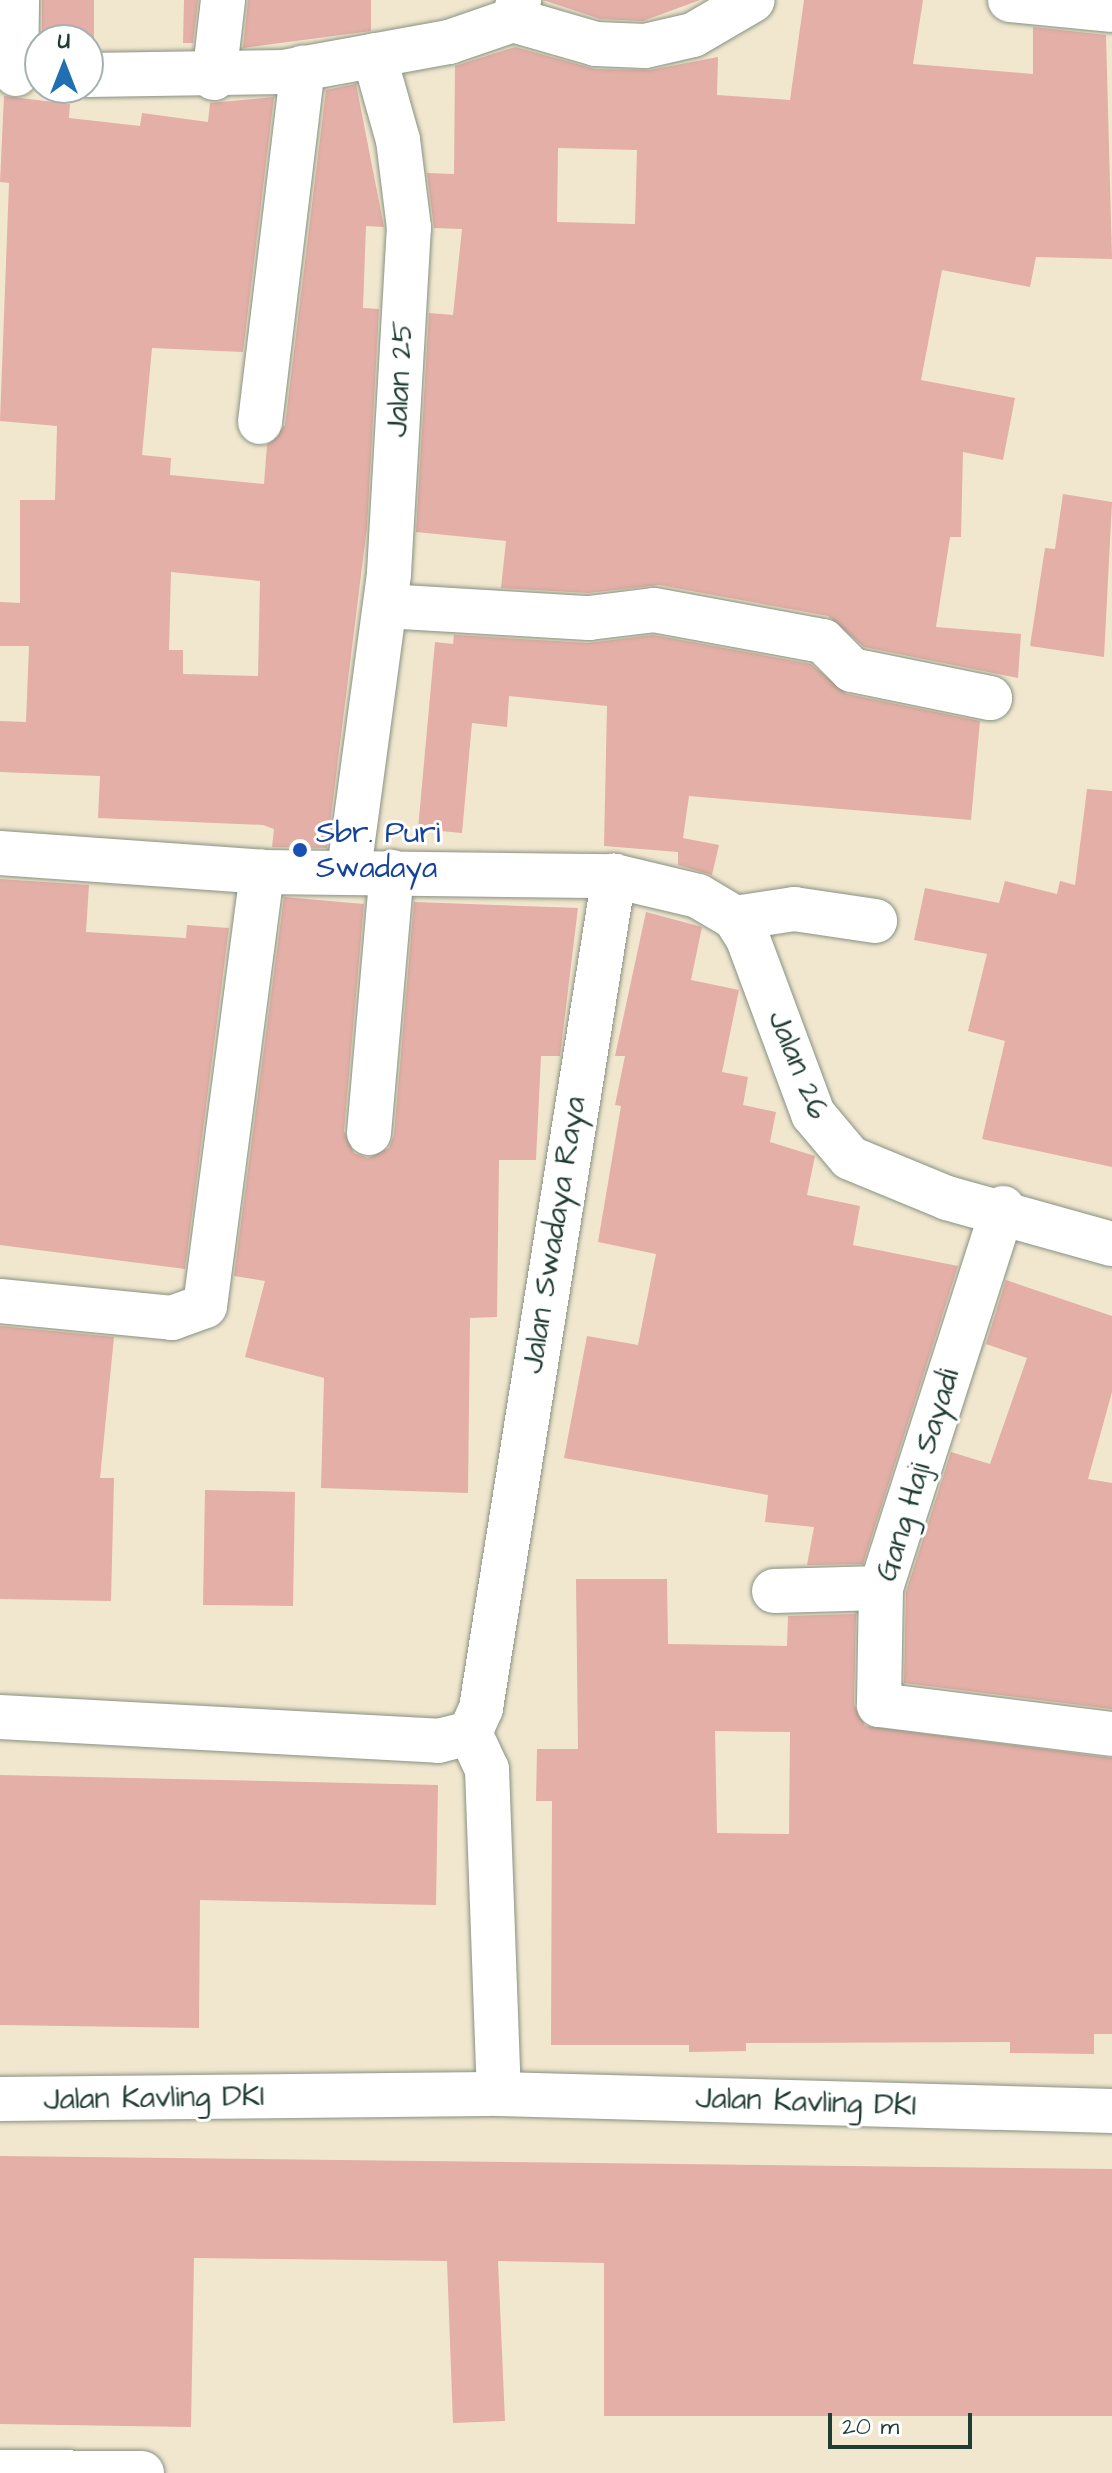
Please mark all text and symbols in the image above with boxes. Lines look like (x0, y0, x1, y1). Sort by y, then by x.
north arrow (24, 24, 104, 104)
text: U (58, 26, 70, 57)
street label: Jalan 25 (379, 320, 421, 438)
place label: Sbr. Puri Swadaya (316, 815, 440, 886)
marker: Sbr. Puri Swadaya (291, 841, 309, 859)
street label: Jalan 26 (760, 1005, 836, 1125)
street label: Jalan Swadaya Raya (514, 1094, 594, 1376)
street label: Gang Haji Sayadi (869, 1365, 967, 1585)
street label: Jalan Kavling DKI (43, 2078, 265, 2118)
street label: Jalan Kavling DKI (695, 2080, 917, 2124)
scale bar (832, 2397, 976, 2447)
text: 20 m (842, 2410, 899, 2444)

